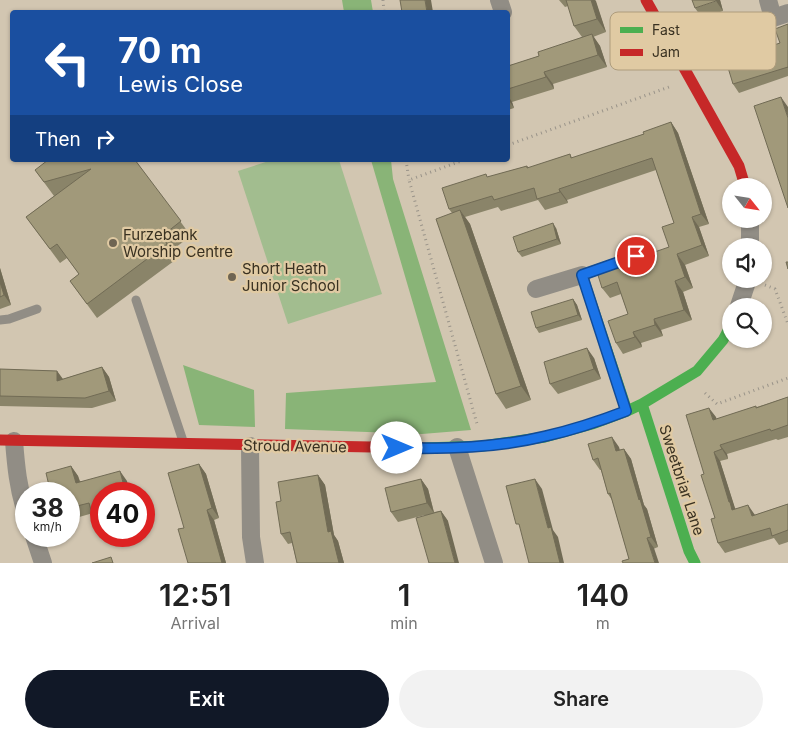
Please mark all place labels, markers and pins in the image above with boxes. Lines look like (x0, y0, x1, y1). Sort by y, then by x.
place label: Furzebank Worship Centre (123, 225, 233, 261)
pin (615, 235, 657, 277)
marker: Furzebank Worship Centre (107, 237, 119, 249)
place label: Short Heath Junior School (242, 259, 339, 295)
marker: Short Heath Junior School (226, 271, 238, 283)

